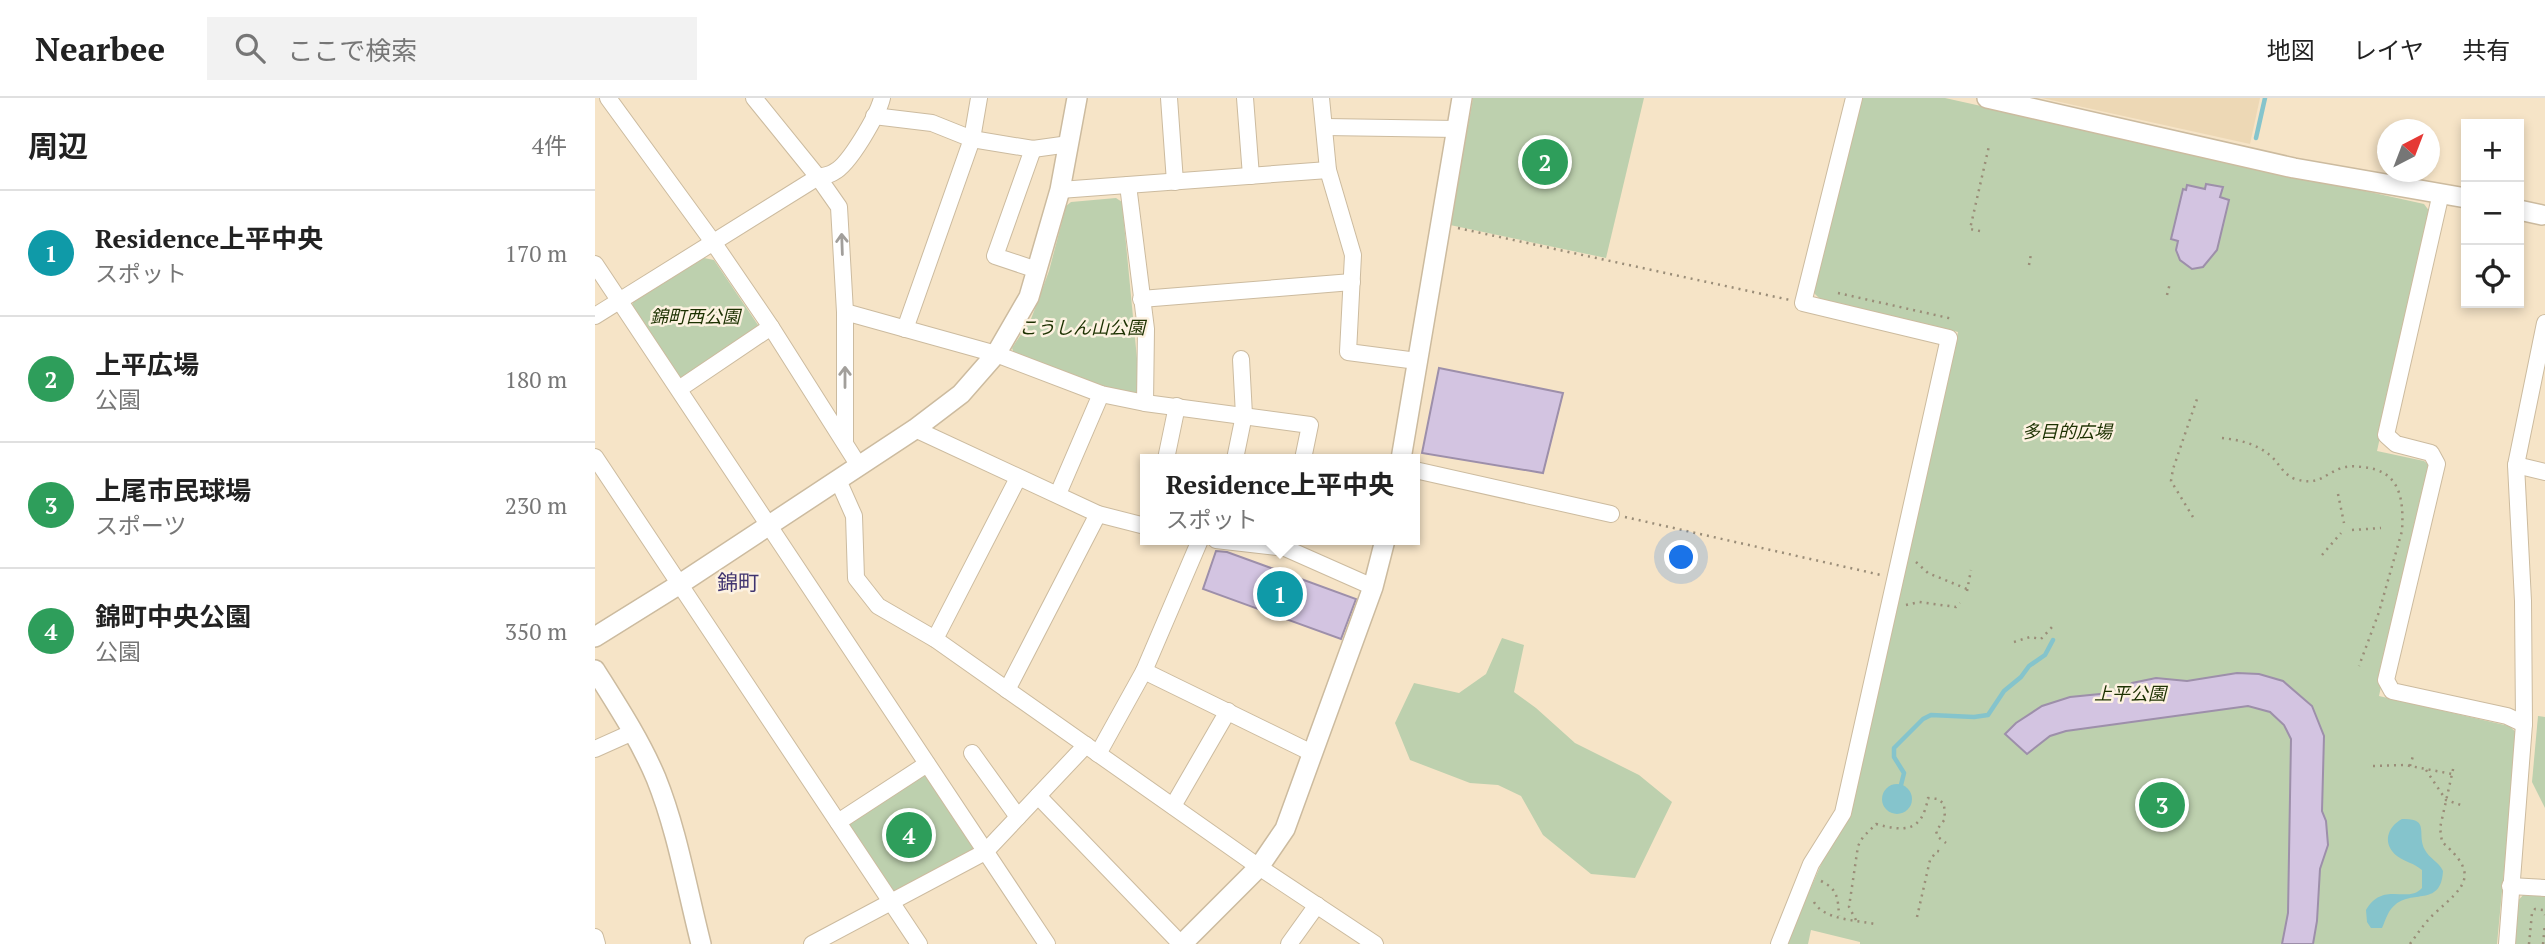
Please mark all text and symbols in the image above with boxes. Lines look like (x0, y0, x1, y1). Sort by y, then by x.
search box (207, 17, 697, 80)
text: Nearbee (35, 27, 165, 70)
icon: search (231, 29, 269, 67)
text: ここで検索 (287, 33, 417, 67)
text: 地図 (2267, 34, 2315, 66)
text: レイヤ (2353, 34, 2424, 66)
text: 共有 (2462, 34, 2510, 66)
north arrow (2377, 119, 2440, 182)
map controls (2461, 119, 2524, 308)
button: + (2461, 119, 2524, 182)
text: 周辺 (28, 126, 88, 166)
text: 4件 (532, 130, 567, 161)
pin: 2 (1522, 136, 1568, 188)
button: − (2461, 182, 2524, 245)
text: Residence上平中央 (95, 221, 323, 255)
one-way arrow (836, 232, 849, 255)
text: 1 (45, 238, 58, 269)
text: 170 m (505, 238, 567, 269)
button: locate (2461, 245, 2524, 308)
text: スポット (95, 258, 187, 289)
park label: 錦町西公園 (650, 304, 743, 328)
park label: こうしん山公園 (1019, 315, 1148, 339)
text: 上平広場 (95, 347, 199, 381)
text: 2 (45, 364, 58, 395)
text: 180 m (505, 364, 567, 395)
one-way arrow (838, 366, 852, 389)
text: 公園 (95, 384, 141, 415)
park label: 多目的広場 (2022, 419, 2114, 443)
popup (1140, 454, 1420, 545)
text: Residence上平中央 (1166, 467, 1394, 501)
text: 上尾市民球場 (95, 473, 251, 507)
text: 3 (45, 490, 58, 521)
text: 230 m (505, 490, 567, 521)
text: スポット (1166, 504, 1258, 535)
text: スポーツ (95, 510, 187, 541)
your location (1664, 540, 1698, 574)
district label: 錦町 (717, 568, 759, 596)
pin: 1 (1257, 568, 1303, 620)
text: 錦町中央公園 (95, 599, 251, 633)
text: 4 (45, 616, 58, 647)
text: 350 m (505, 616, 567, 647)
text: 公園 (95, 636, 141, 667)
park label: 上平公園 (2094, 681, 2169, 705)
pin: 3 (2139, 779, 2185, 831)
pin: 4 (886, 809, 932, 861)

